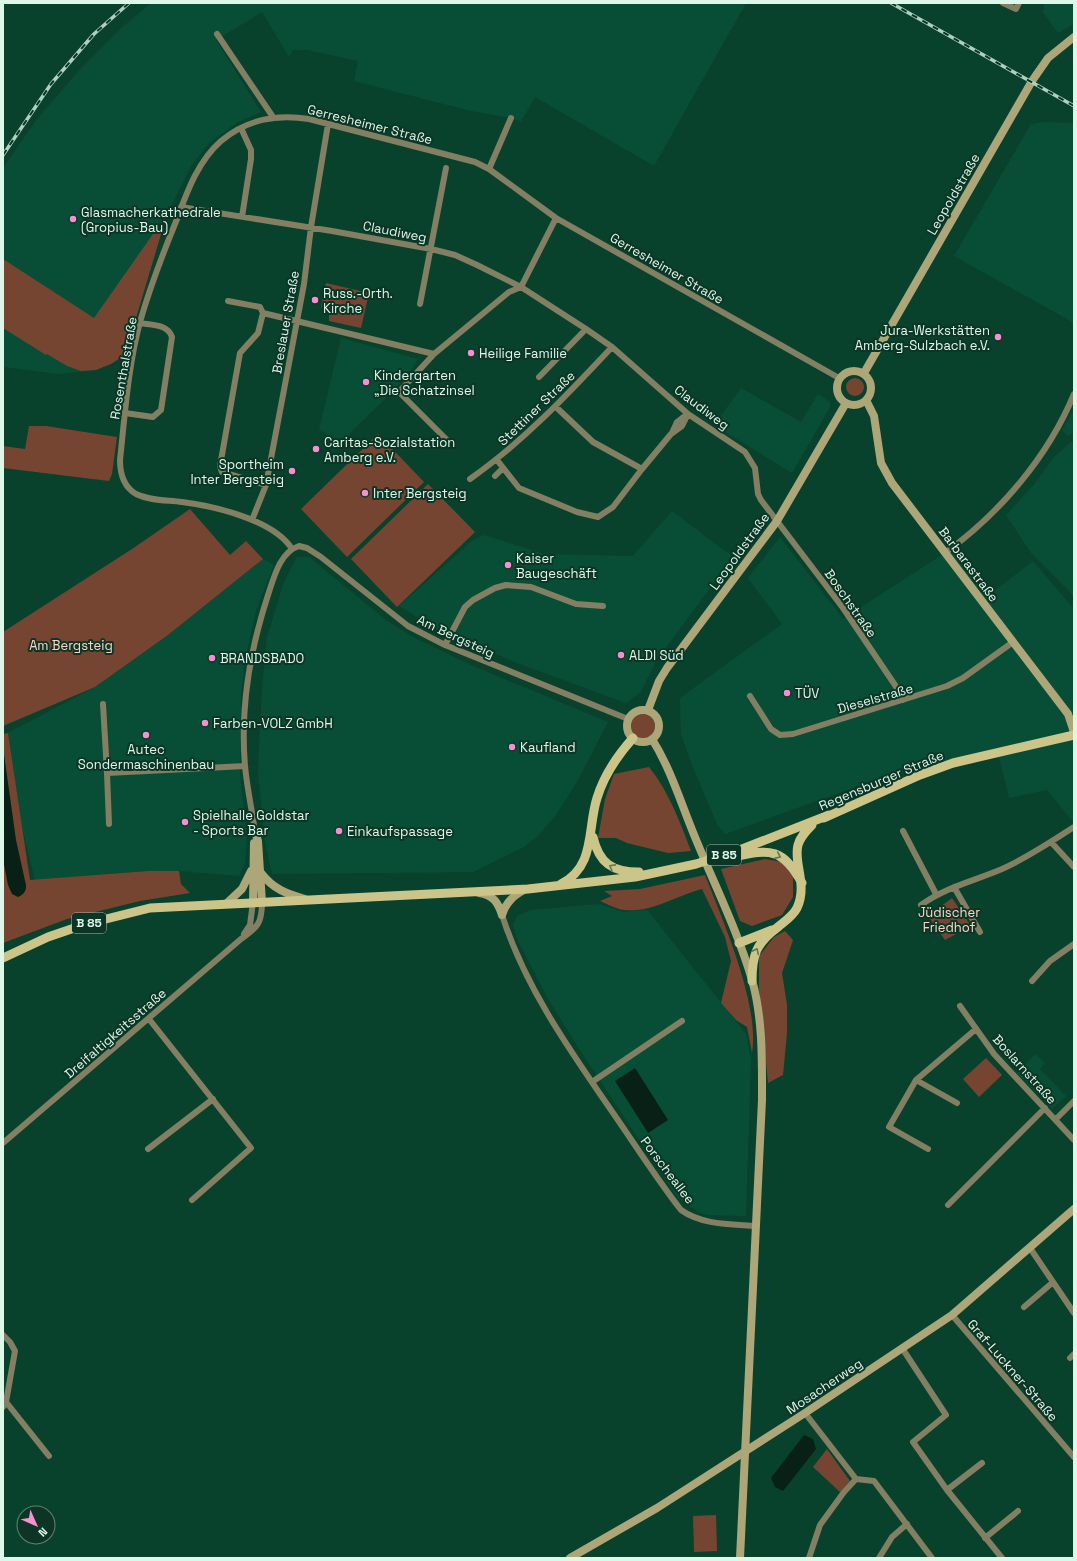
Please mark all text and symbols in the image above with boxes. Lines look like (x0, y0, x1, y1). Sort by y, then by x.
street label: Gerresheimer Straße (306, 101, 434, 148)
street label: Leopoldstraße (923, 150, 984, 238)
place label: Glasmacherkathedrale (Gropius-Bau) (81, 204, 221, 236)
marker: Glasmacherkathedrale (Gropius-Bau) (68, 214, 78, 224)
street label: Claudiweg (362, 217, 428, 246)
street label: Gerresheimer Straße (607, 229, 727, 308)
street label: Breslauer Straße (268, 269, 303, 375)
place label: Russ.-Orth. Kirche (323, 285, 393, 317)
marker: Russ.-Orth. Kirche (310, 295, 320, 305)
street label: Rosenthalstraße (106, 315, 141, 421)
place label: Jura-Werkstätten Amberg-Sulzbach e.V. (855, 322, 990, 354)
marker: Jura-Werkstätten Amberg-Sulzbach e.V. (993, 332, 1003, 342)
place label: Heilige Familie (479, 345, 567, 362)
marker: Heilige Familie (466, 348, 476, 358)
place label: Kindergarten „Die Schatzinsel (374, 367, 475, 399)
street label: Stettiner Straße (494, 367, 578, 449)
marker: Kindergarten „Die Schatzinsel (361, 377, 371, 387)
street label: Claudiweg (671, 381, 733, 434)
place label: Caritas-Sozialstation Amberg e.V. (324, 434, 455, 466)
marker: Caritas-Sozialstation Amberg e.V. (311, 444, 321, 454)
place label: Sportheim Inter Bergsteig (190, 456, 284, 488)
marker: Sportheim Inter Bergsteig (287, 466, 297, 476)
place label: Inter Bergsteig (373, 485, 467, 502)
marker: Inter Bergsteig (360, 488, 370, 498)
street label: Leopoldstraße (706, 509, 773, 593)
street label: Barbarastraße (935, 523, 1002, 605)
place label: Kaiser Baugeschäft (516, 550, 597, 582)
marker: Kaiser Baugeschäft (503, 560, 513, 570)
street label: Boschstraße (821, 566, 880, 641)
street label: Am Bergsteig (414, 611, 497, 662)
park label: Am Bergsteig (29, 637, 113, 654)
place label: ALDI Süd (629, 647, 684, 664)
place label: BRANDSBADO (220, 650, 304, 667)
marker: ALDI Süd (616, 650, 626, 660)
marker: BRANDSBADO (207, 653, 217, 663)
street label: Dieselstraße (835, 680, 915, 717)
place label: TÜV (795, 685, 819, 702)
marker: TÜV (782, 688, 792, 698)
place label: Farben-VOLZ GmbH (213, 715, 333, 732)
marker: Farben-VOLZ GmbH (200, 718, 210, 728)
marker: Autec Sondermaschinenbau (141, 730, 151, 740)
place label: Kaufland (520, 739, 576, 756)
place label: Autec Sondermaschinenbau (78, 741, 214, 773)
marker: Kaufland (507, 742, 517, 752)
street label: Regensburger Straße (816, 746, 946, 814)
place label: Spielhalle Goldstar - Sports Bar (193, 807, 310, 839)
marker: Spielhalle Goldstar - Sports Bar (180, 817, 190, 827)
place label: Einkaufspassage (347, 823, 453, 840)
marker: Einkaufspassage (334, 826, 344, 836)
road number: B 85 (707, 845, 741, 865)
one-way arrow (774, 851, 782, 859)
one-way arrow (609, 864, 616, 871)
park label: Jüdischer Friedhof (918, 904, 980, 936)
road number: B 85 (72, 913, 106, 933)
one-way arrow (751, 947, 759, 955)
street label: Dreifaltigkeitsstraße (61, 985, 170, 1082)
street label: Boslarnstraße (989, 1031, 1060, 1108)
street label: Porscheallee (637, 1133, 698, 1207)
street label: Graf-Luckner-Straße (964, 1316, 1062, 1425)
street label: Mosacherweg (783, 1355, 866, 1418)
north arrow (16, 1505, 56, 1545)
text: N (36, 1525, 51, 1540)

